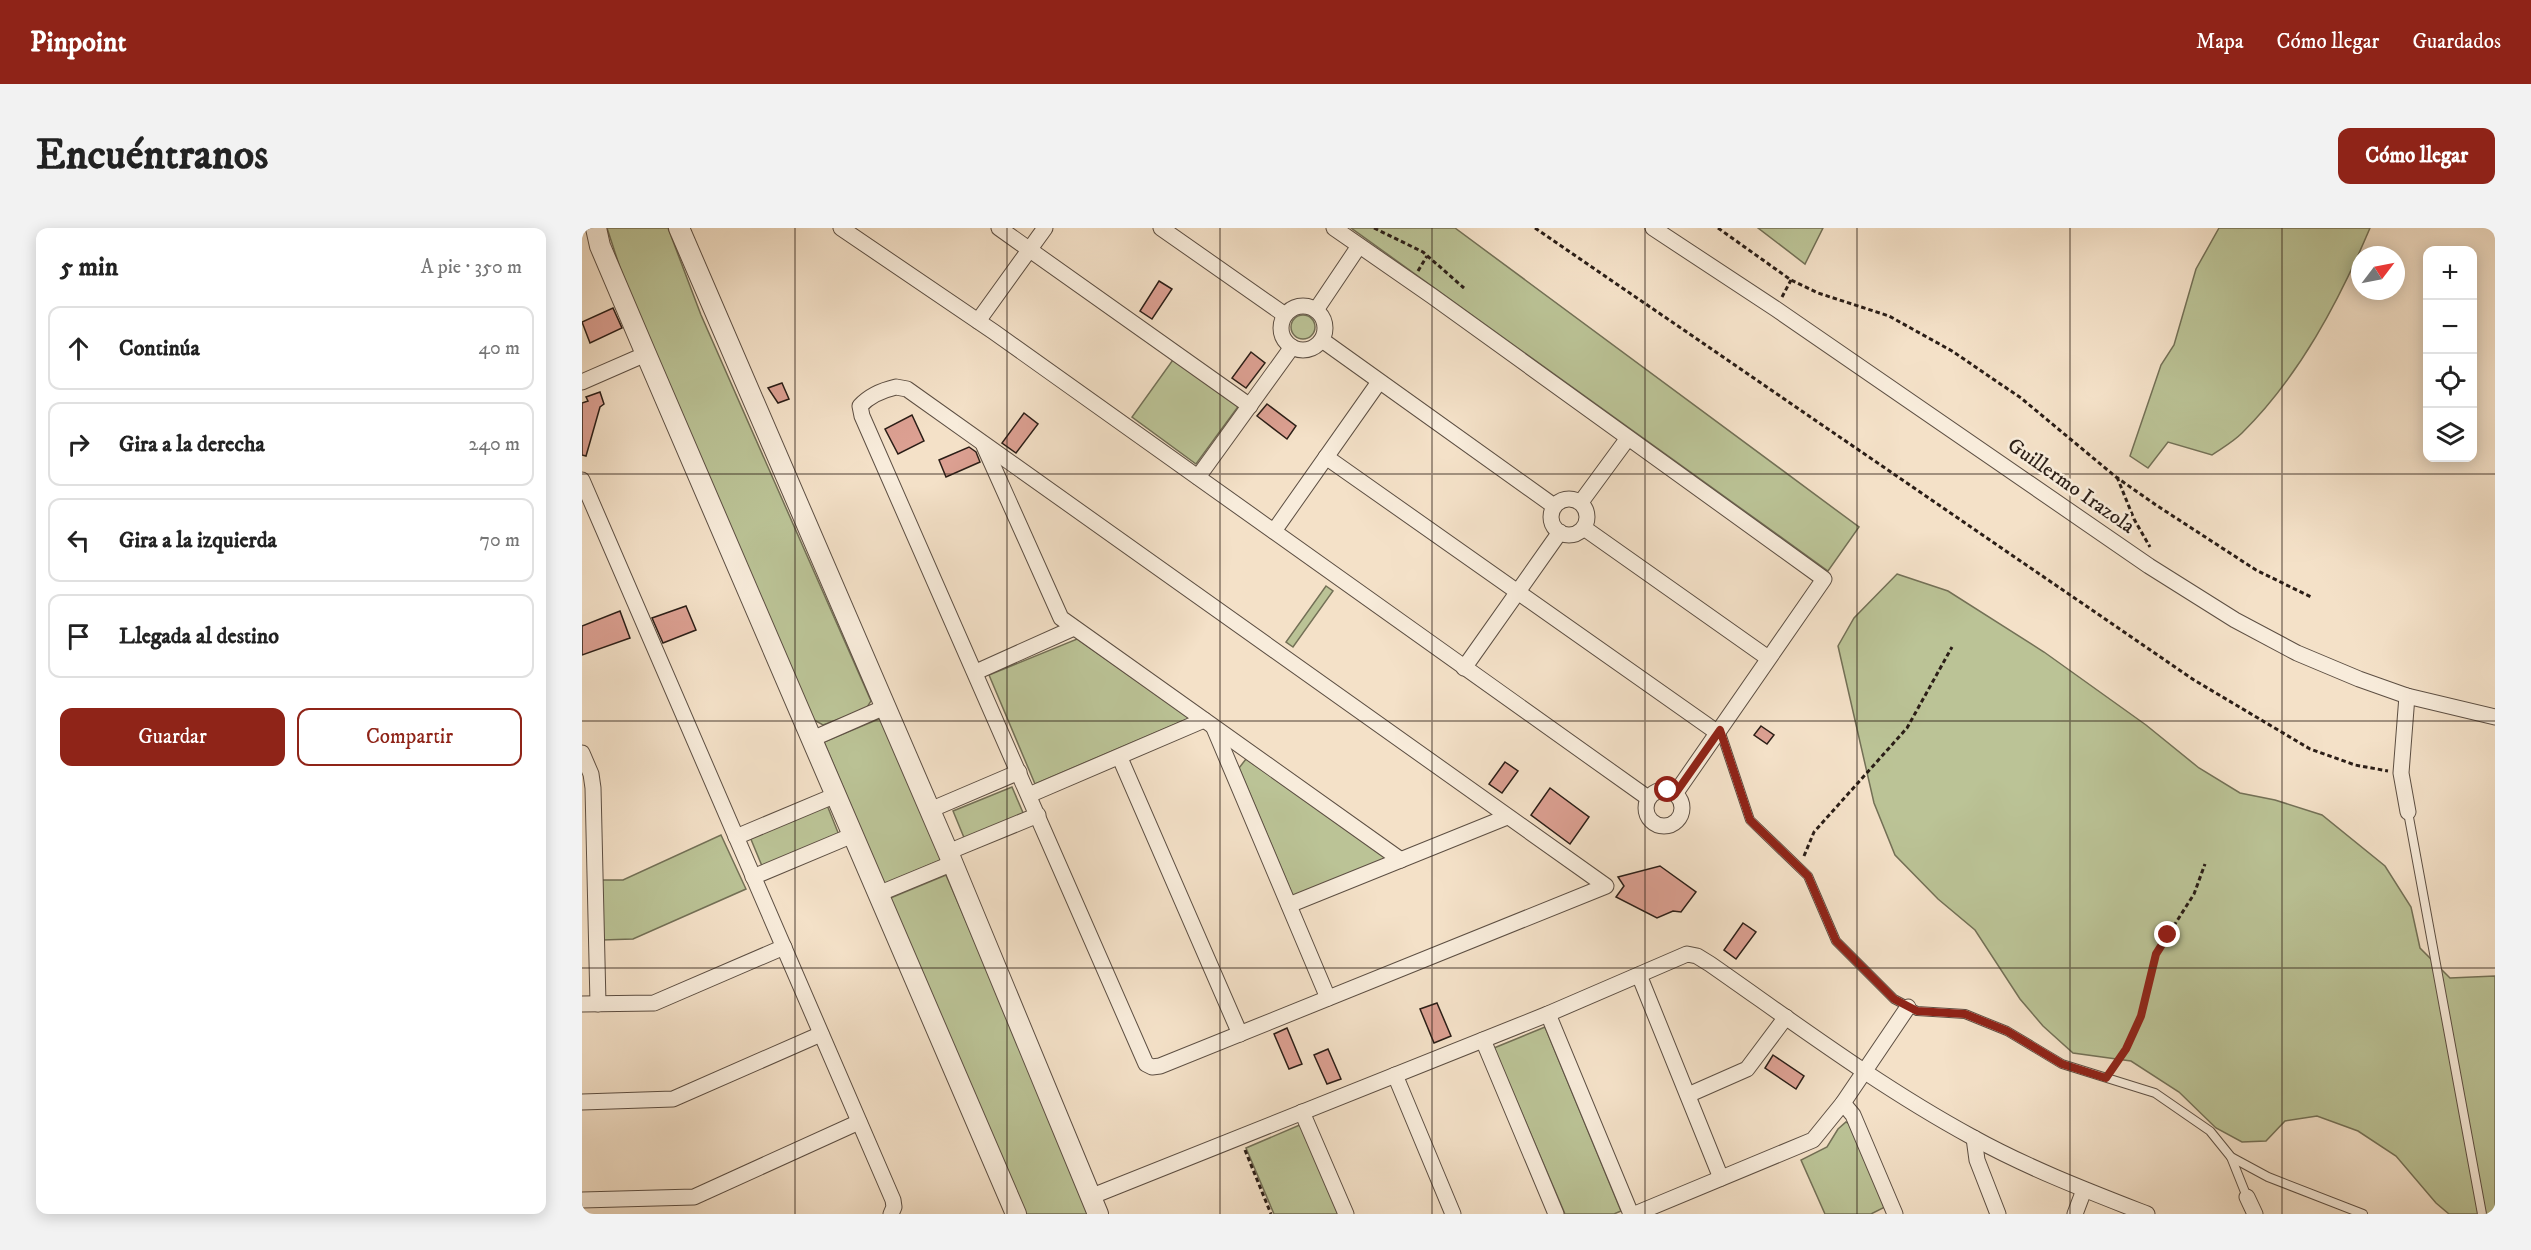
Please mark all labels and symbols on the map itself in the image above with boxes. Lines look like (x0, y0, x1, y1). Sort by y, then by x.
north arrow (2351, 246, 2405, 300)
street label: Guillermo Irazola (2002, 432, 2140, 540)
route start (1654, 776, 1680, 802)
route end (2154, 921, 2180, 947)

